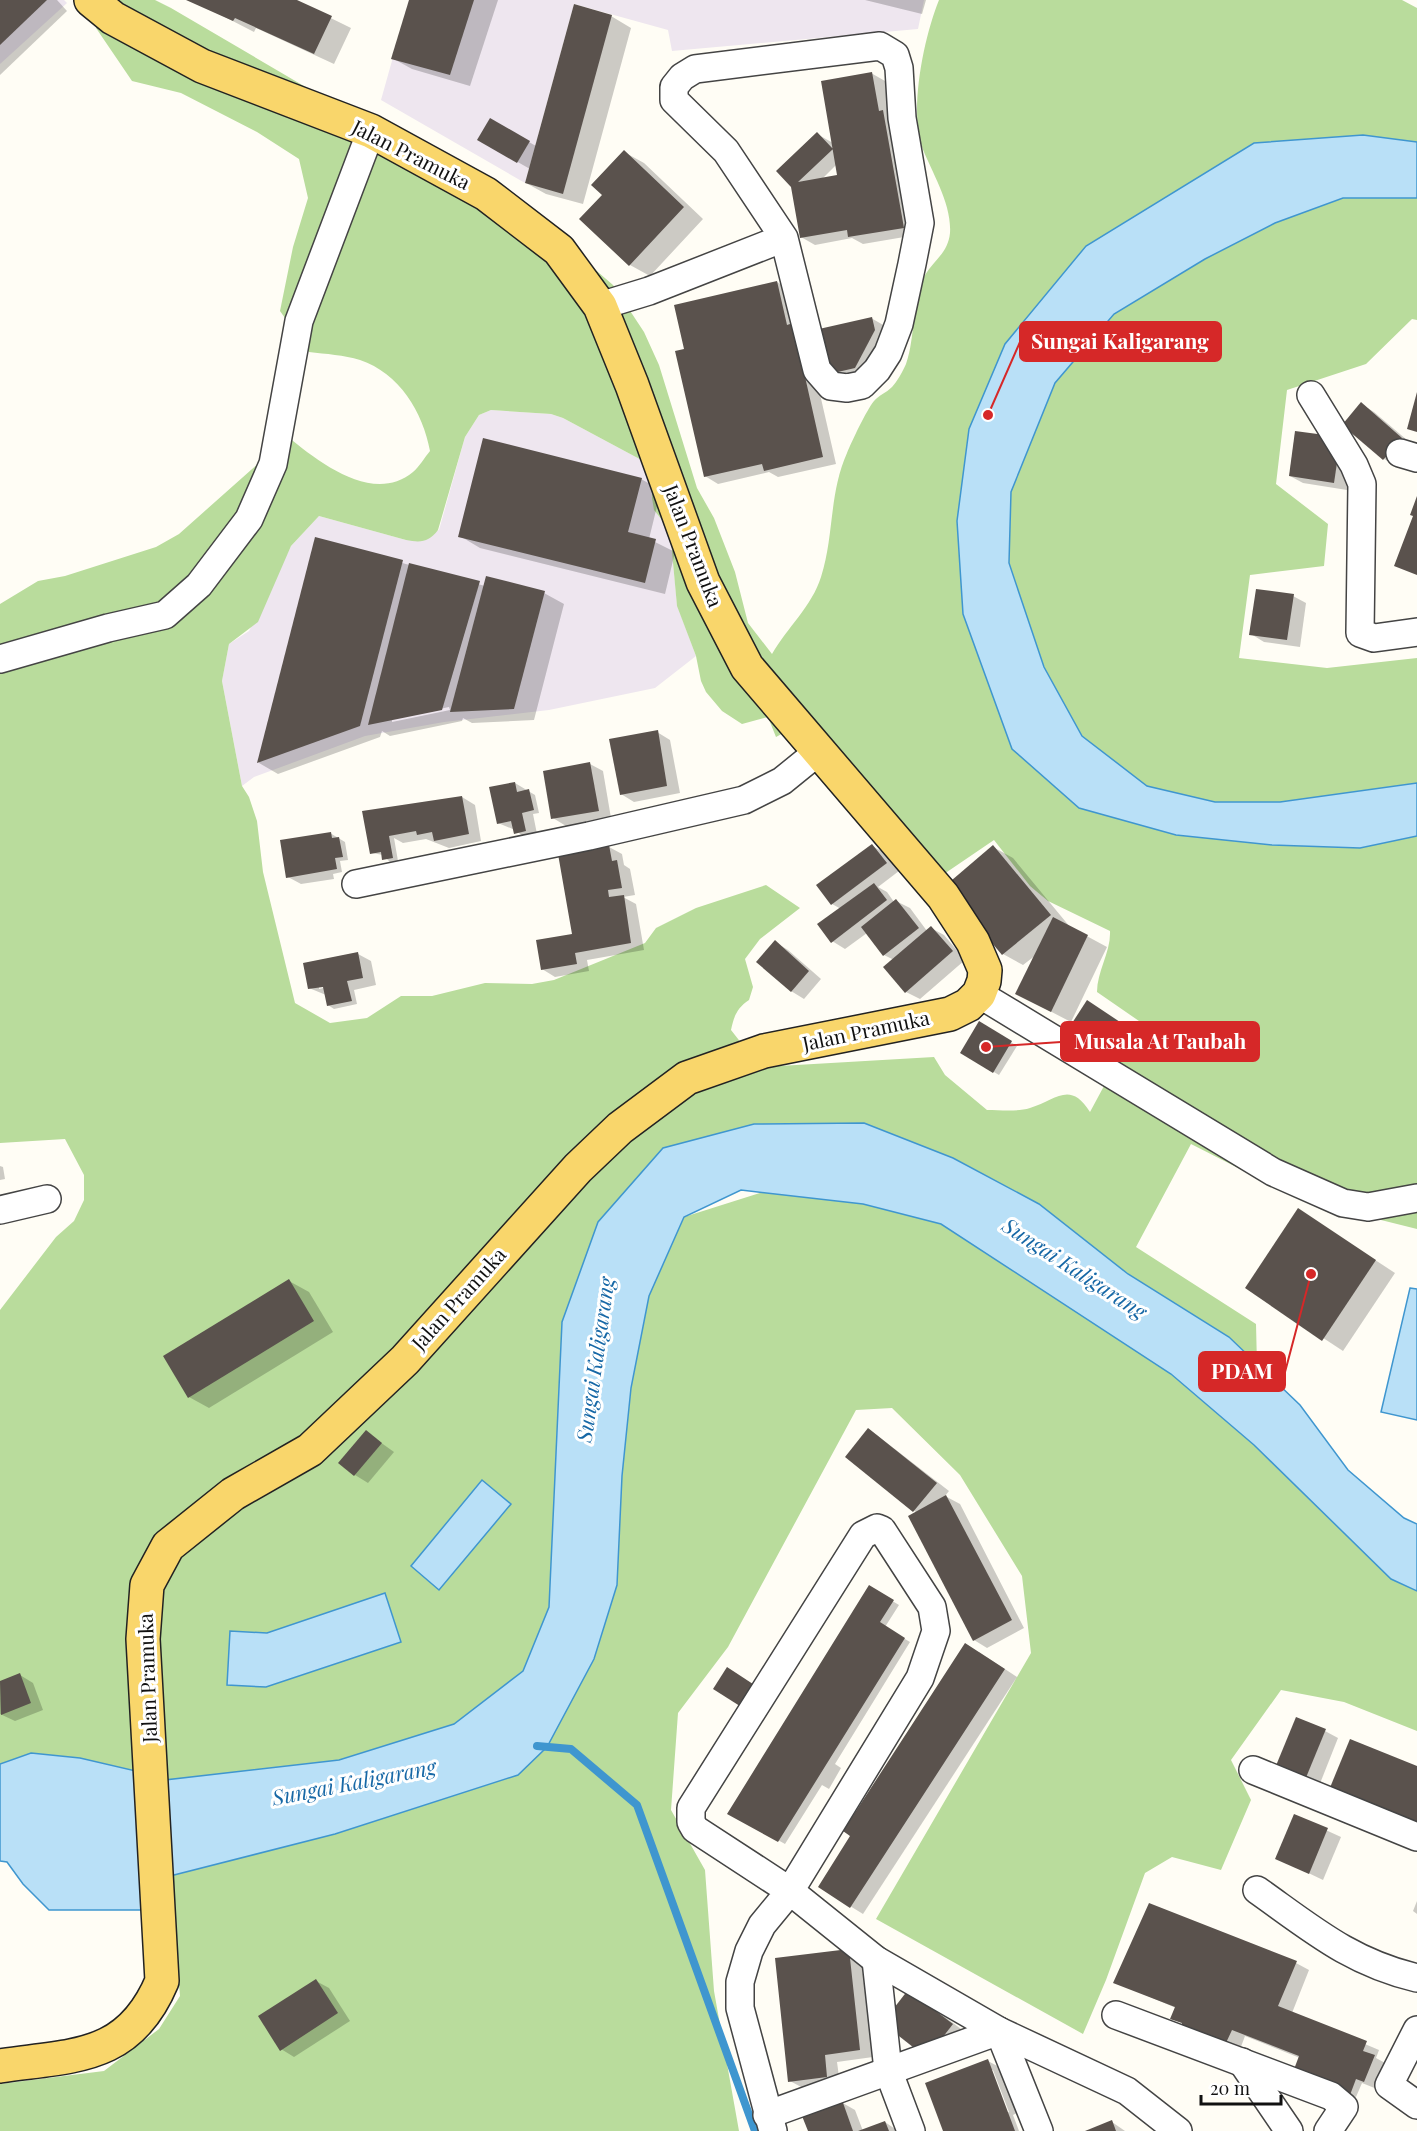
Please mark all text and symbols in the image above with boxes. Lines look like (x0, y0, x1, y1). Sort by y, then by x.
street label: Jalan Pramuka (347, 112, 475, 195)
callout: Sungai Kaligarang (1020, 322, 1221, 361)
text: Sungai Kaligarang (1031, 326, 1209, 354)
street label: Jalan Pramuka (658, 479, 730, 611)
street label: Jalan Pramuka (799, 1003, 932, 1056)
callout: Musala At Taubah (1061, 1022, 1259, 1061)
text: Musala At Taubah (1074, 1026, 1247, 1054)
water label: Sungai Kaligarang (997, 1210, 1154, 1325)
street label: Jalan Pramuka (404, 1241, 511, 1356)
water label: Sungai Kaligarang (568, 1274, 620, 1445)
callout: PDAM (1199, 1352, 1285, 1391)
text: PDAM (1211, 1356, 1273, 1384)
street label: Jalan Pramuka (131, 1613, 162, 1744)
water label: Sungai Kaligarang (268, 1751, 439, 1811)
scale bar (1201, 2068, 1280, 2106)
text: 20 m (1210, 2076, 1250, 2100)

